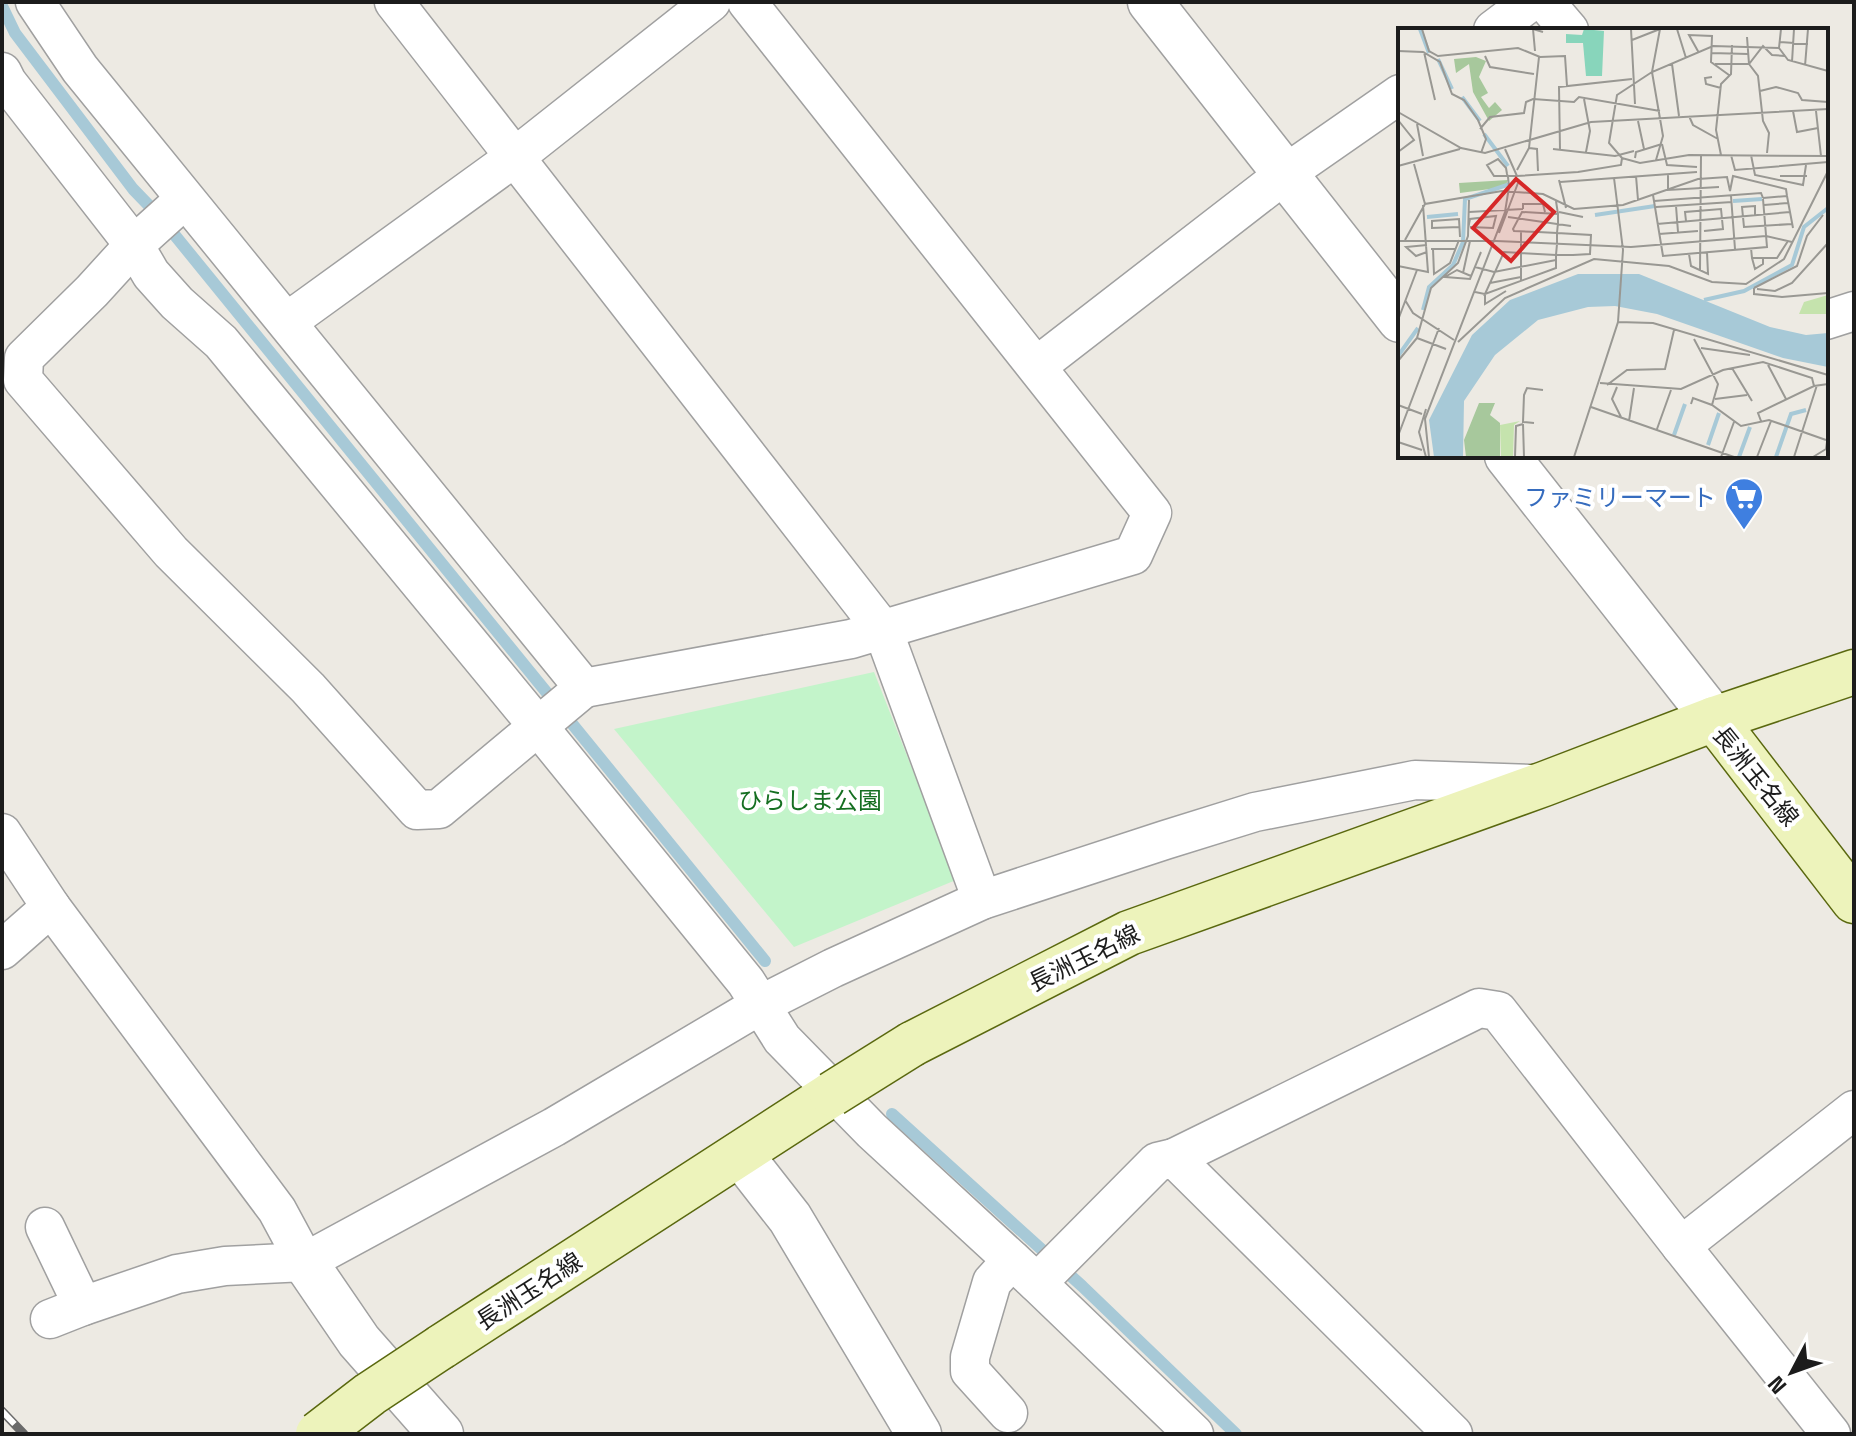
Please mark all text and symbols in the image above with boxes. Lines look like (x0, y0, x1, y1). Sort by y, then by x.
inset map (1398, 28, 1828, 458)
supermarket icon: ファミリーマート (1723, 476, 1765, 531)
place label: ファミリーマート (1524, 482, 1716, 513)
street label: 長洲玉名線 (1706, 720, 1806, 832)
park label: ひらしま公園 (738, 785, 882, 816)
street label: 長洲玉名線 (1023, 918, 1145, 998)
street label: 長洲玉名線 (470, 1245, 588, 1337)
north arrow (1752, 1332, 1832, 1412)
text: N (1762, 1370, 1792, 1400)

